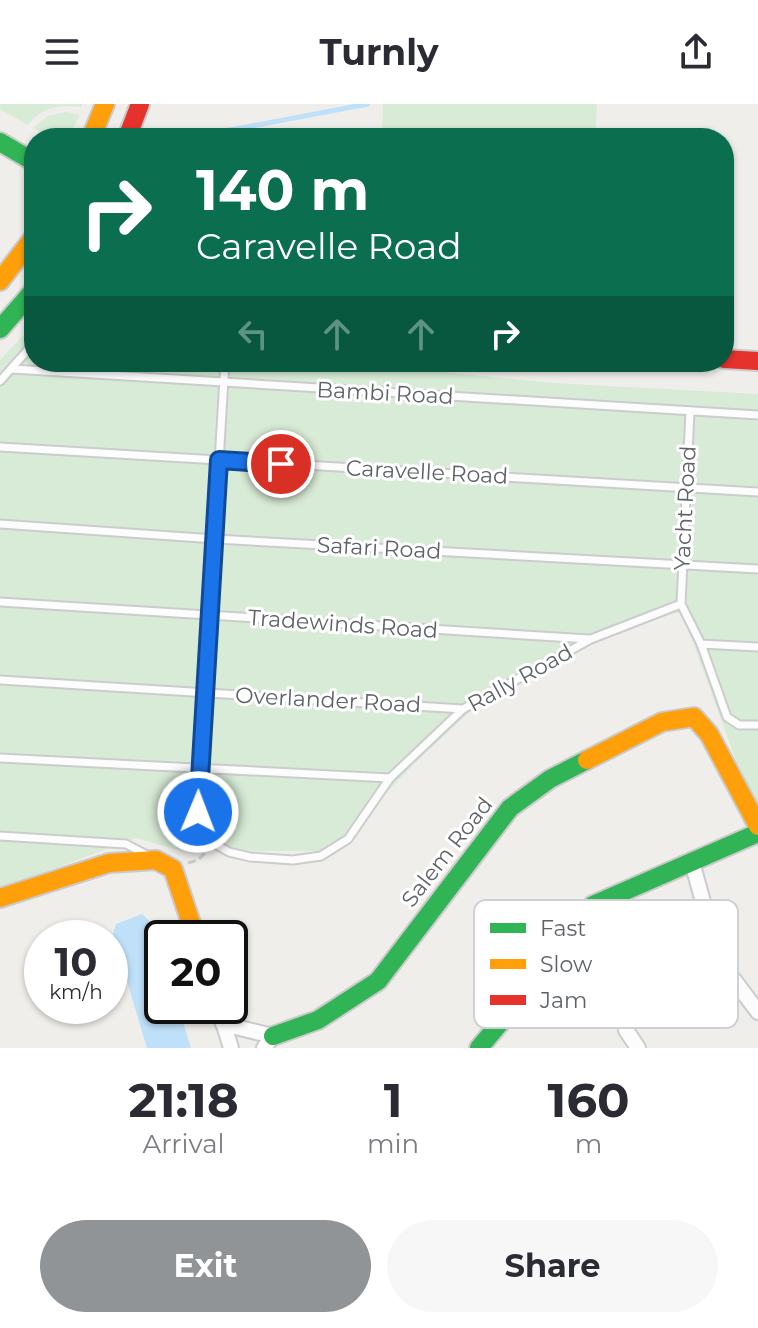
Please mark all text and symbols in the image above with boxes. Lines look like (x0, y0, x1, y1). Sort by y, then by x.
icon: menu (40, 30, 84, 74)
text: Turnly (319, 30, 439, 74)
icon: share (674, 30, 718, 74)
text: 140 m (196, 156, 369, 224)
icon: right (64, 160, 168, 264)
text: Caravelle Road (196, 224, 462, 268)
icon: left (231, 312, 275, 356)
icon: ahead (315, 312, 359, 356)
icon: ahead (399, 312, 443, 356)
icon: right (483, 312, 527, 356)
street label: Bambi Road (316, 376, 454, 410)
pin (247, 430, 315, 498)
icon: arrive (259, 442, 303, 486)
street label: Yacht Road (668, 445, 702, 571)
street label: Caravelle Road (345, 454, 509, 490)
street label: Safari Road (316, 531, 442, 565)
street label: Tradewinds Road (247, 604, 439, 644)
street label: Rally Road (463, 638, 577, 718)
street label: Overlander Road (234, 682, 422, 718)
position arrow (156, 770, 240, 854)
street label: Salem Road (396, 792, 498, 912)
legend (474, 900, 738, 1028)
text: Fast (540, 915, 586, 942)
speed limit sign: 20 (144, 920, 248, 1024)
text: 10 (55, 937, 97, 986)
text: Slow (540, 951, 593, 978)
text: km/h (49, 980, 103, 1004)
text: Jam (539, 987, 587, 1014)
text: 21:18 (128, 1071, 239, 1129)
text: 1 (384, 1071, 403, 1129)
text: 160 (548, 1071, 630, 1129)
text: Arrival (143, 1128, 225, 1160)
text: min (367, 1128, 419, 1160)
text: m (575, 1128, 602, 1160)
button: Exit (40, 1220, 371, 1312)
button: Share (387, 1220, 718, 1312)

